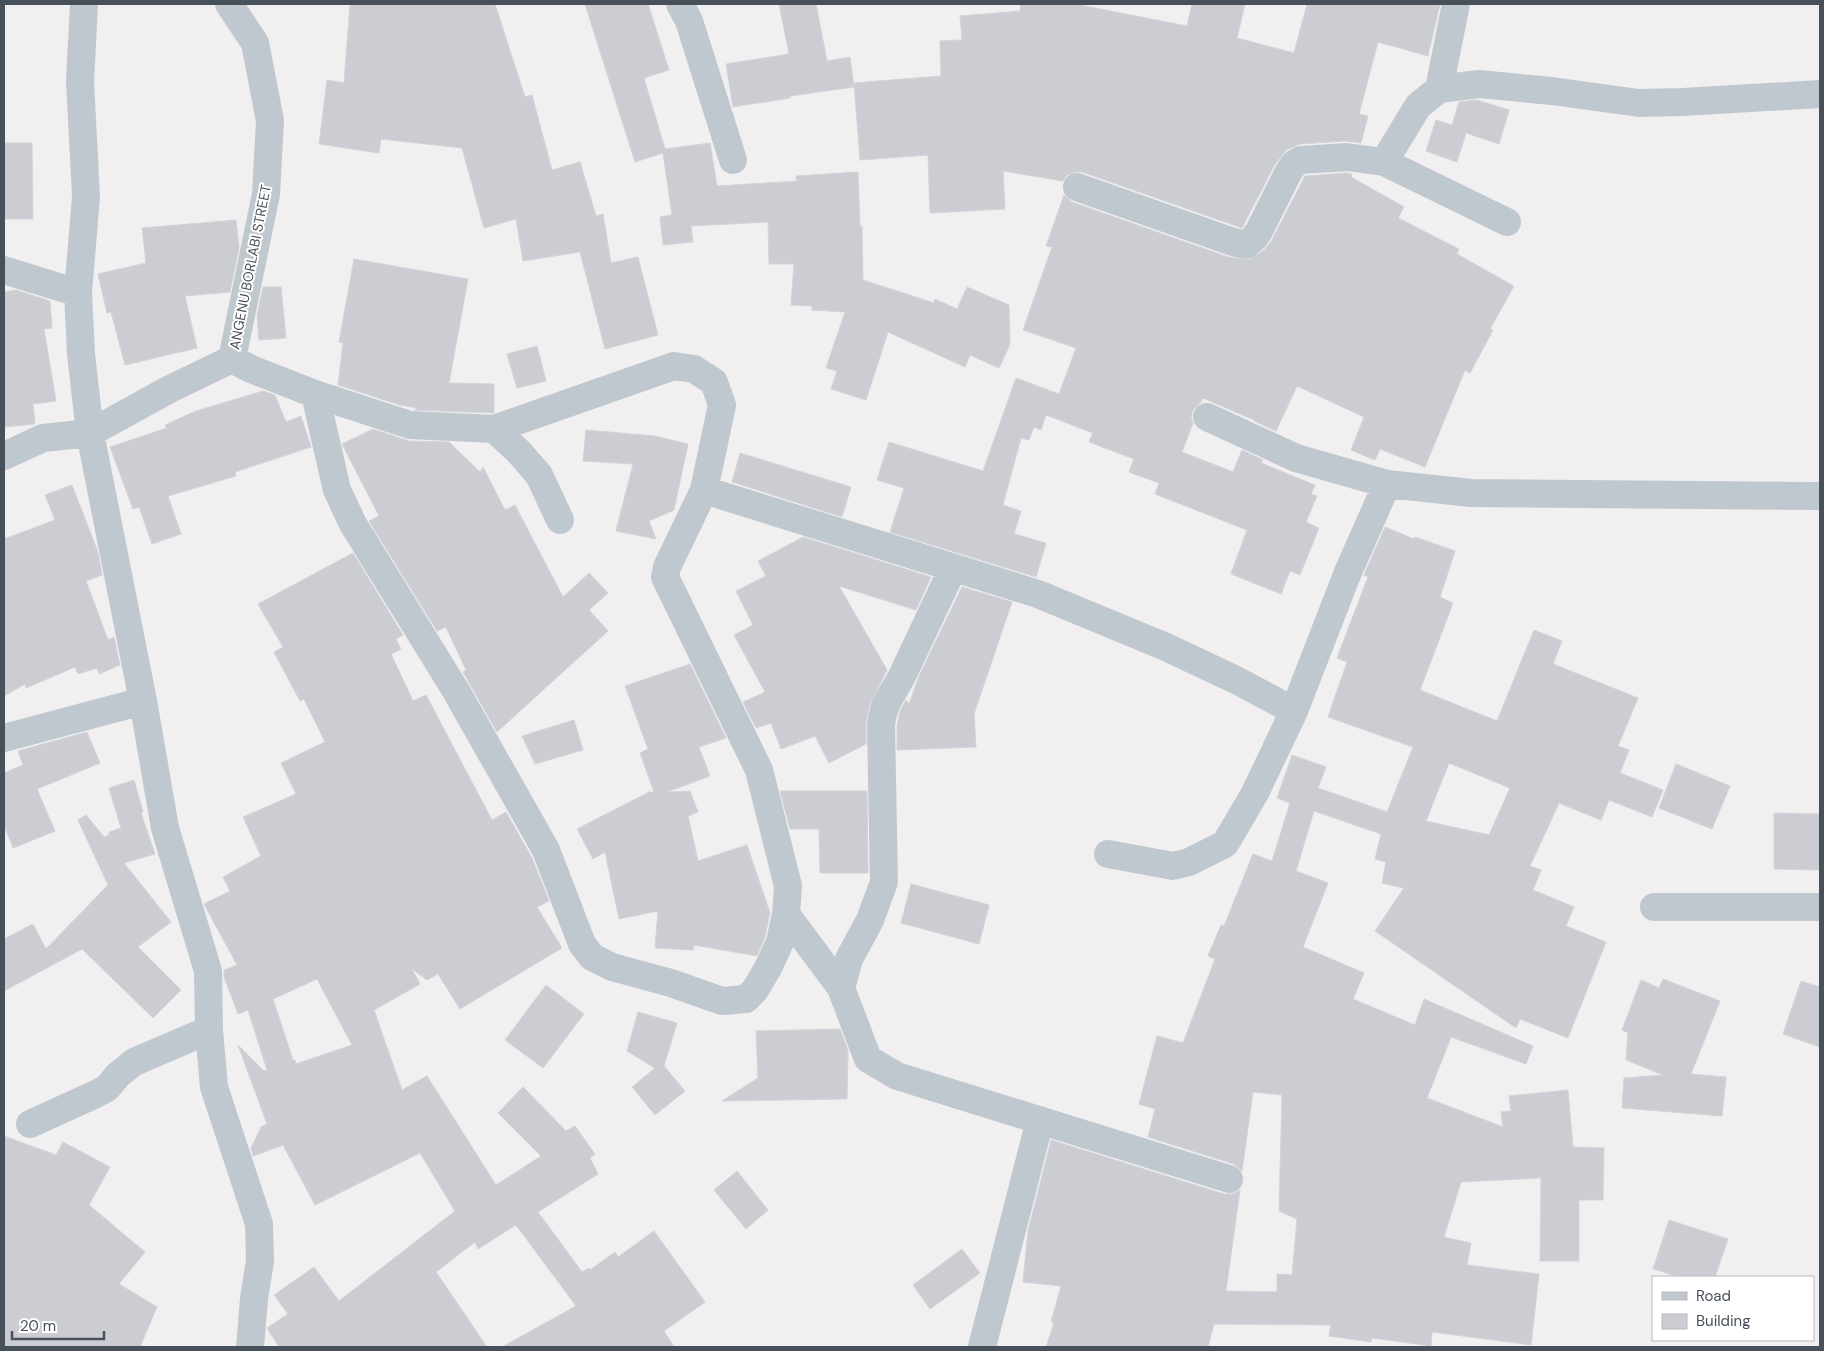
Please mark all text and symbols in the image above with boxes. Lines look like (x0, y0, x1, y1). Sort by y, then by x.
street label: ANGENU BORLABI STREET (225, 183, 275, 351)
legend (1652, 1276, 1814, 1341)
text: Road (1696, 1286, 1731, 1306)
scale bar (12, 1308, 105, 1340)
text: Building (1696, 1311, 1751, 1331)
text: 20 m (20, 1316, 56, 1336)

